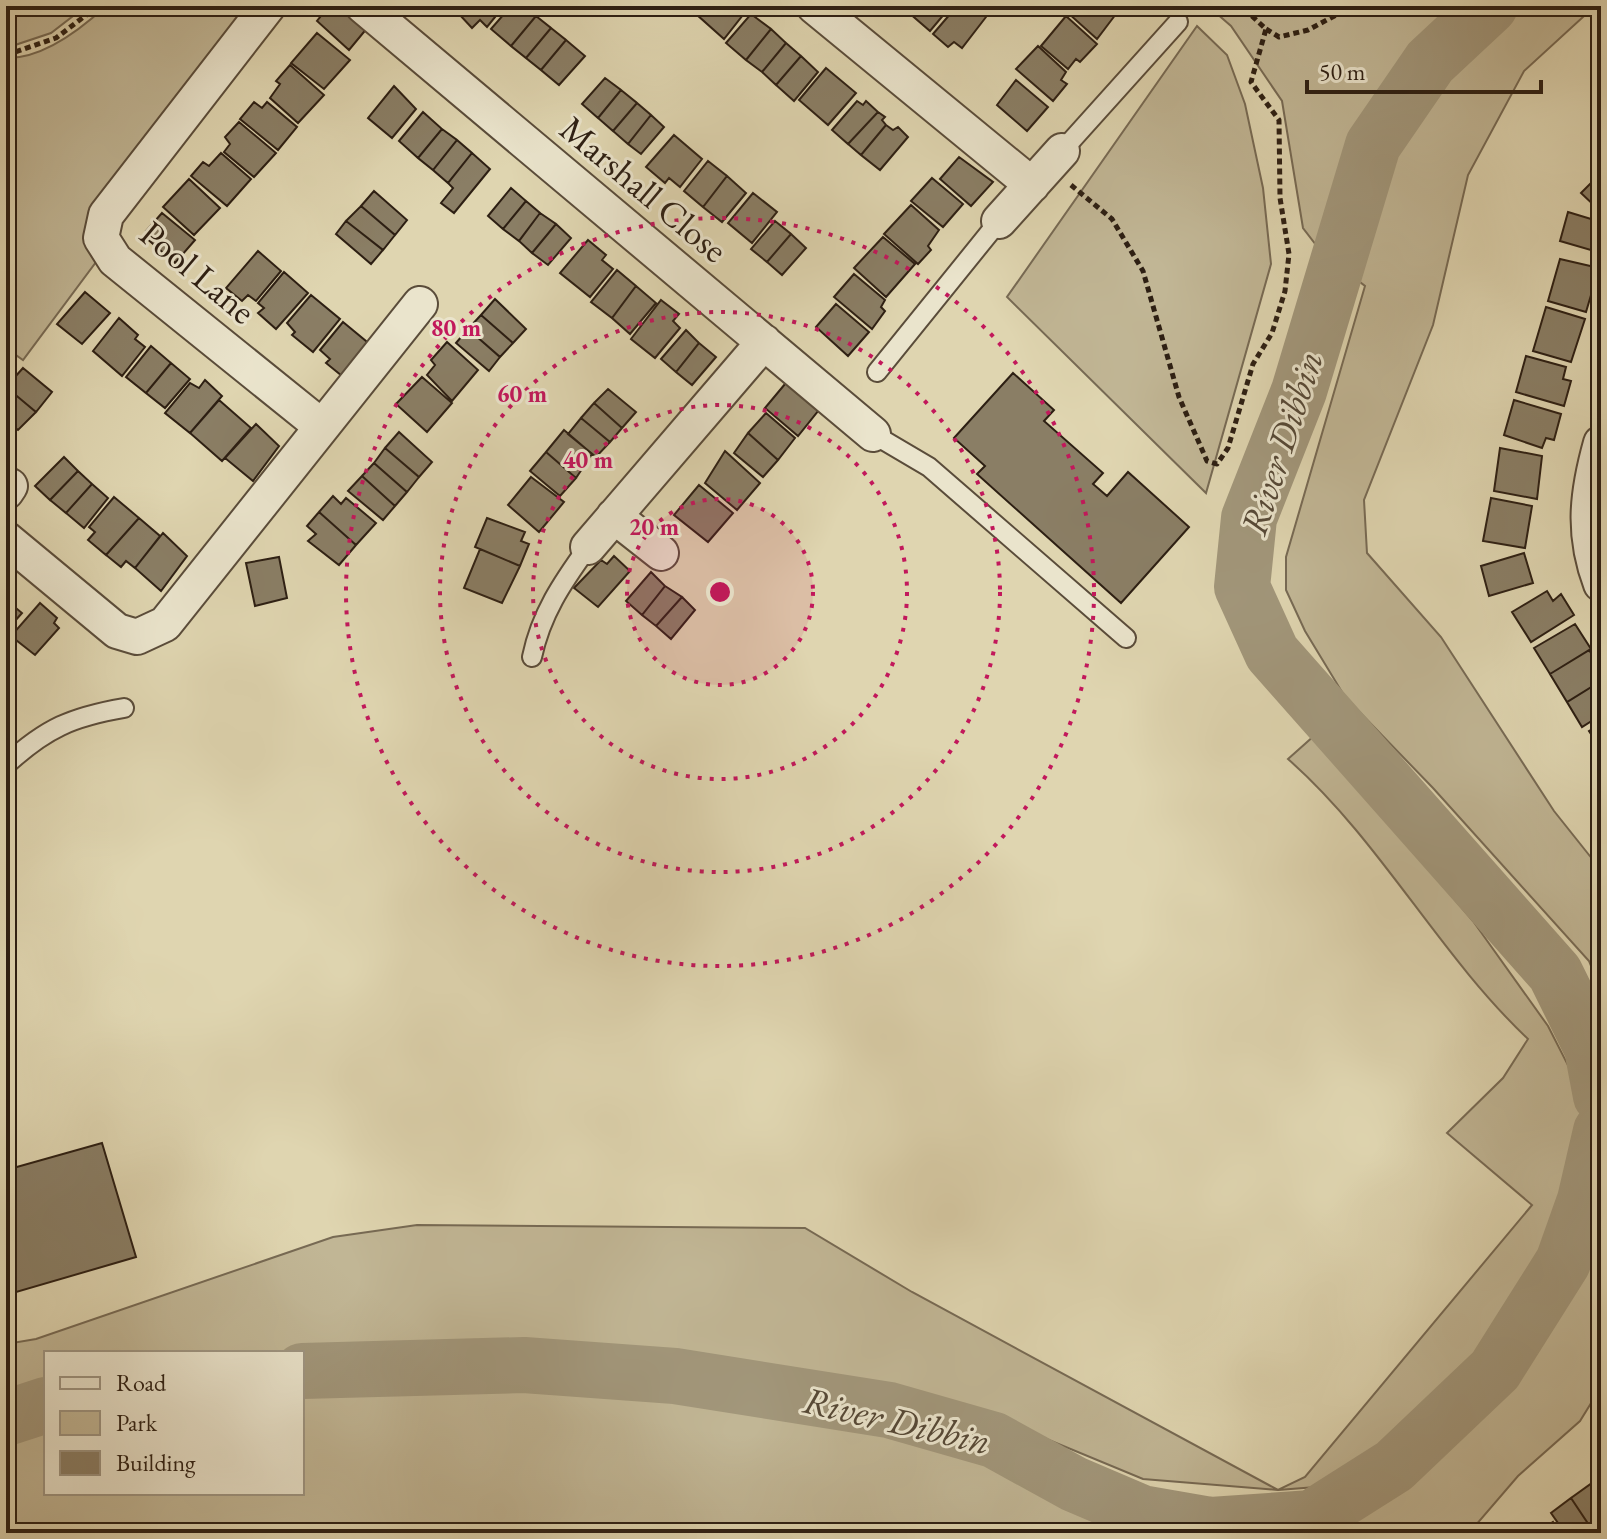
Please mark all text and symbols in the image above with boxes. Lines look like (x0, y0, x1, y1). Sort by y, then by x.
scale bar (1307, 44, 1541, 94)
text: 50 m (1319, 56, 1366, 87)
street label: Marshall Close (550, 105, 738, 273)
street label: Pool Lane (130, 210, 266, 334)
text: 80 m (431, 312, 481, 343)
water label: River Dibbin (1228, 345, 1334, 541)
text: 60 m (497, 378, 547, 409)
text: 40 m (563, 444, 613, 475)
text: 20 m (629, 511, 679, 542)
centre of rings (706, 578, 734, 606)
legend (44, 1351, 304, 1495)
text: Road (116, 1367, 167, 1398)
water label: River Dibbin (799, 1375, 995, 1465)
text: Park (116, 1407, 158, 1438)
text: Building (116, 1447, 196, 1478)

